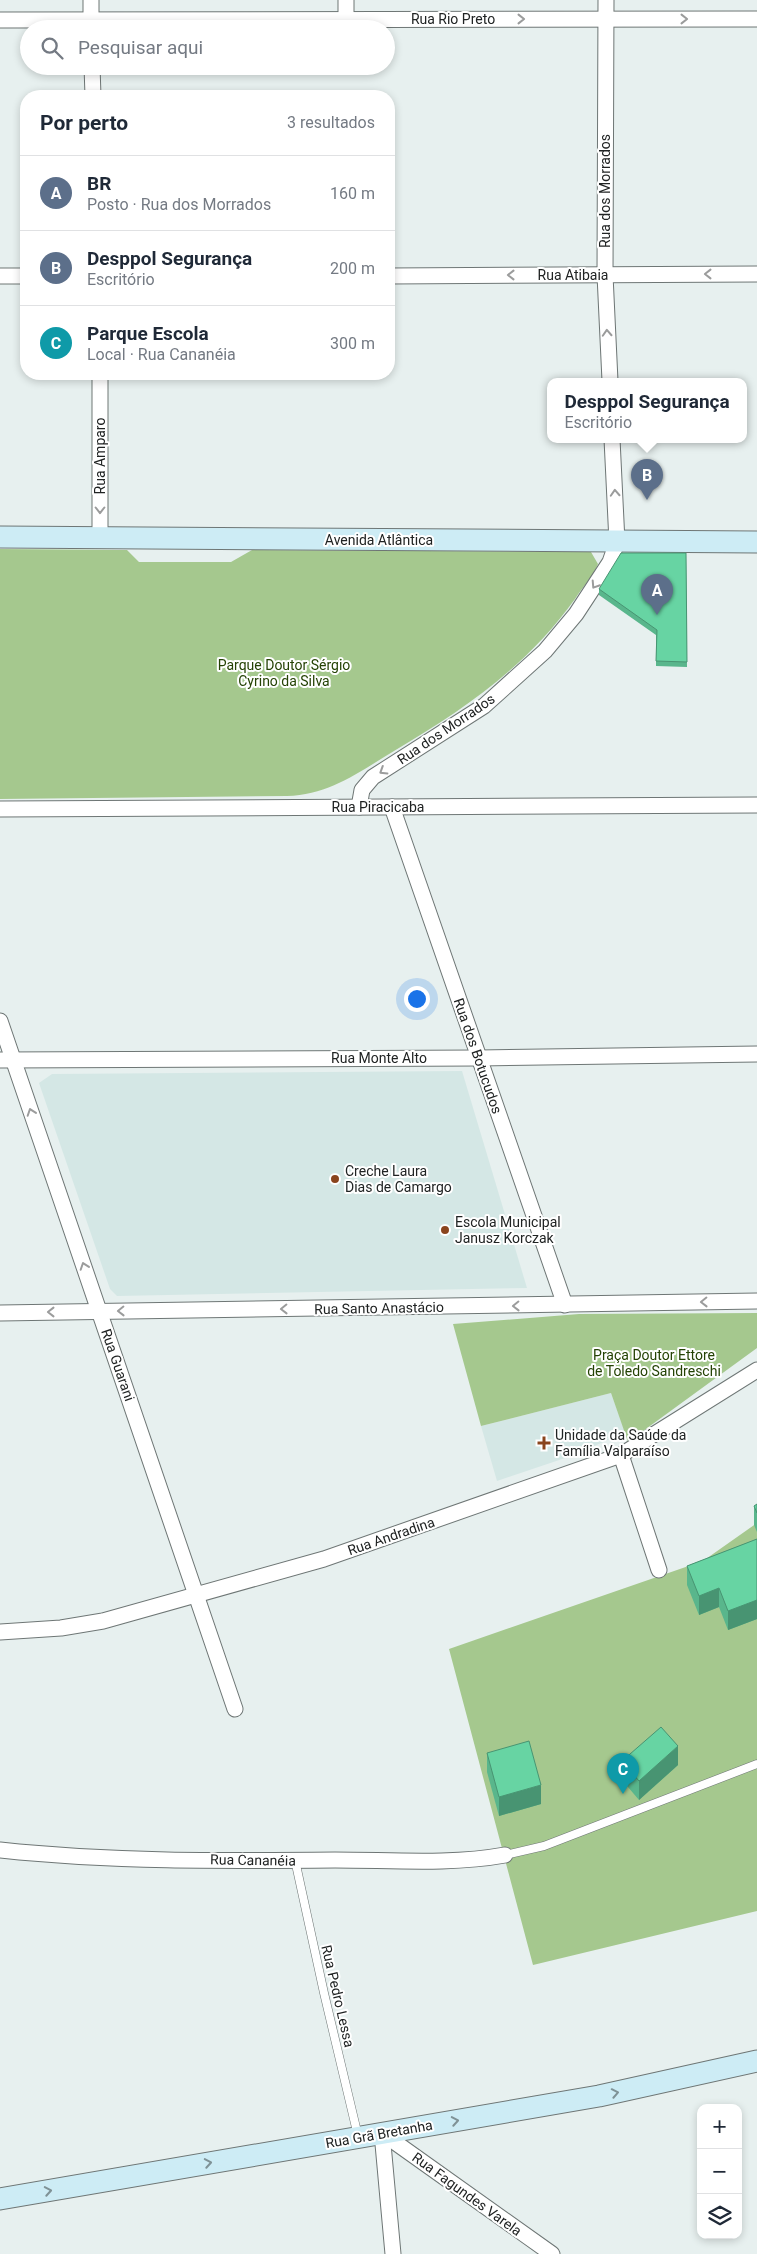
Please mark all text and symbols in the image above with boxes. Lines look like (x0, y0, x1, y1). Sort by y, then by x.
street label: Rua Rio Preto (411, 11, 495, 27)
one-way arrow (518, 14, 525, 24)
one-way arrow (680, 14, 688, 24)
search box (20, 20, 395, 75)
icon: search (38, 34, 66, 62)
text: Pesquisar aqui (78, 36, 203, 59)
text: Por perto (40, 111, 128, 135)
text: 3 resultados (287, 113, 375, 132)
street label: Rua dos Morrados (597, 134, 613, 248)
text: BR (87, 172, 111, 195)
text: A (51, 184, 61, 203)
text: 160 m (330, 184, 375, 203)
text: Posto · Rua dos Morrados (87, 195, 271, 214)
text: Desppol Segurança (87, 247, 252, 270)
text: B (51, 259, 61, 278)
text: 200 m (330, 259, 375, 278)
street label: Rua Atibaia (538, 267, 608, 283)
one-way arrow (704, 269, 712, 279)
text: Escritório (87, 270, 155, 289)
one-way arrow (507, 270, 514, 280)
text: Parque Escola (87, 322, 209, 345)
one-way arrow (602, 328, 613, 336)
text: C (51, 334, 61, 353)
text: 300 m (330, 334, 375, 353)
text: Local · Rua Cananéia (87, 345, 236, 364)
popup (547, 378, 747, 443)
text: Desppol Segurança (564, 390, 730, 413)
text: Escritório (564, 413, 632, 432)
street label: Rua Amparo (92, 418, 108, 494)
pin: B (631, 459, 663, 500)
one-way arrow (609, 489, 620, 497)
one-way arrow (95, 506, 105, 514)
street label: Avenida Atlântica (325, 532, 433, 548)
pin: A (641, 574, 673, 615)
one-way arrow (592, 579, 601, 589)
park label: Parque Doutor Sérgio Cyrino da Silva (218, 657, 350, 689)
street label: Rua dos Morrados (394, 690, 498, 768)
one-way arrow (380, 764, 389, 774)
street label: Rua Piracicaba (332, 799, 424, 815)
your location (404, 986, 430, 1012)
street label: Rua dos Botucudos (451, 996, 505, 1116)
street label: Rua Monte Alto (331, 1050, 427, 1066)
one-way arrow (27, 1108, 37, 1117)
place label: Creche Laura Dias de Camargo (345, 1163, 452, 1195)
marker: Creche Laura Dias de Camargo (329, 1173, 341, 1185)
place label: Escola Municipal Janusz Korczak (455, 1214, 561, 1246)
marker: Escola Municipal Janusz Korczak (439, 1224, 451, 1236)
one-way arrow (79, 1262, 89, 1270)
one-way arrow (699, 1297, 707, 1307)
street label: Rua Santo Anastácio (314, 1299, 444, 1317)
one-way arrow (512, 1300, 520, 1311)
one-way arrow (280, 1304, 288, 1314)
one-way arrow (117, 1306, 125, 1317)
one-way arrow (46, 1307, 54, 1317)
street label: Rua Guarani (98, 1327, 138, 1403)
park label: Praça Doutor Ettore de Toledo Sandreschi (587, 1347, 721, 1379)
place label: Unidade da Saúde da Família Valparaíso (555, 1427, 686, 1459)
marker: Unidade da Saúde da Família Valparaíso (537, 1436, 551, 1450)
street label: Rua Andradina (345, 1514, 437, 1558)
pin: C (607, 1753, 639, 1794)
street label: Rua Cananéia (210, 1851, 296, 1869)
street label: Rua Pedro Lessa (318, 1943, 358, 2049)
one-way arrow (610, 2088, 619, 2099)
map controls (697, 2104, 742, 2239)
button: + (697, 2104, 742, 2149)
one-way arrow (450, 2116, 459, 2126)
street label: Rua Grã Bretanha (324, 2117, 434, 2151)
street label: Rua Fagundes Varela (409, 2149, 525, 2239)
button: − (697, 2149, 742, 2194)
one-way arrow (204, 2158, 213, 2168)
one-way arrow (44, 2186, 52, 2196)
button: layers (697, 2194, 742, 2239)

